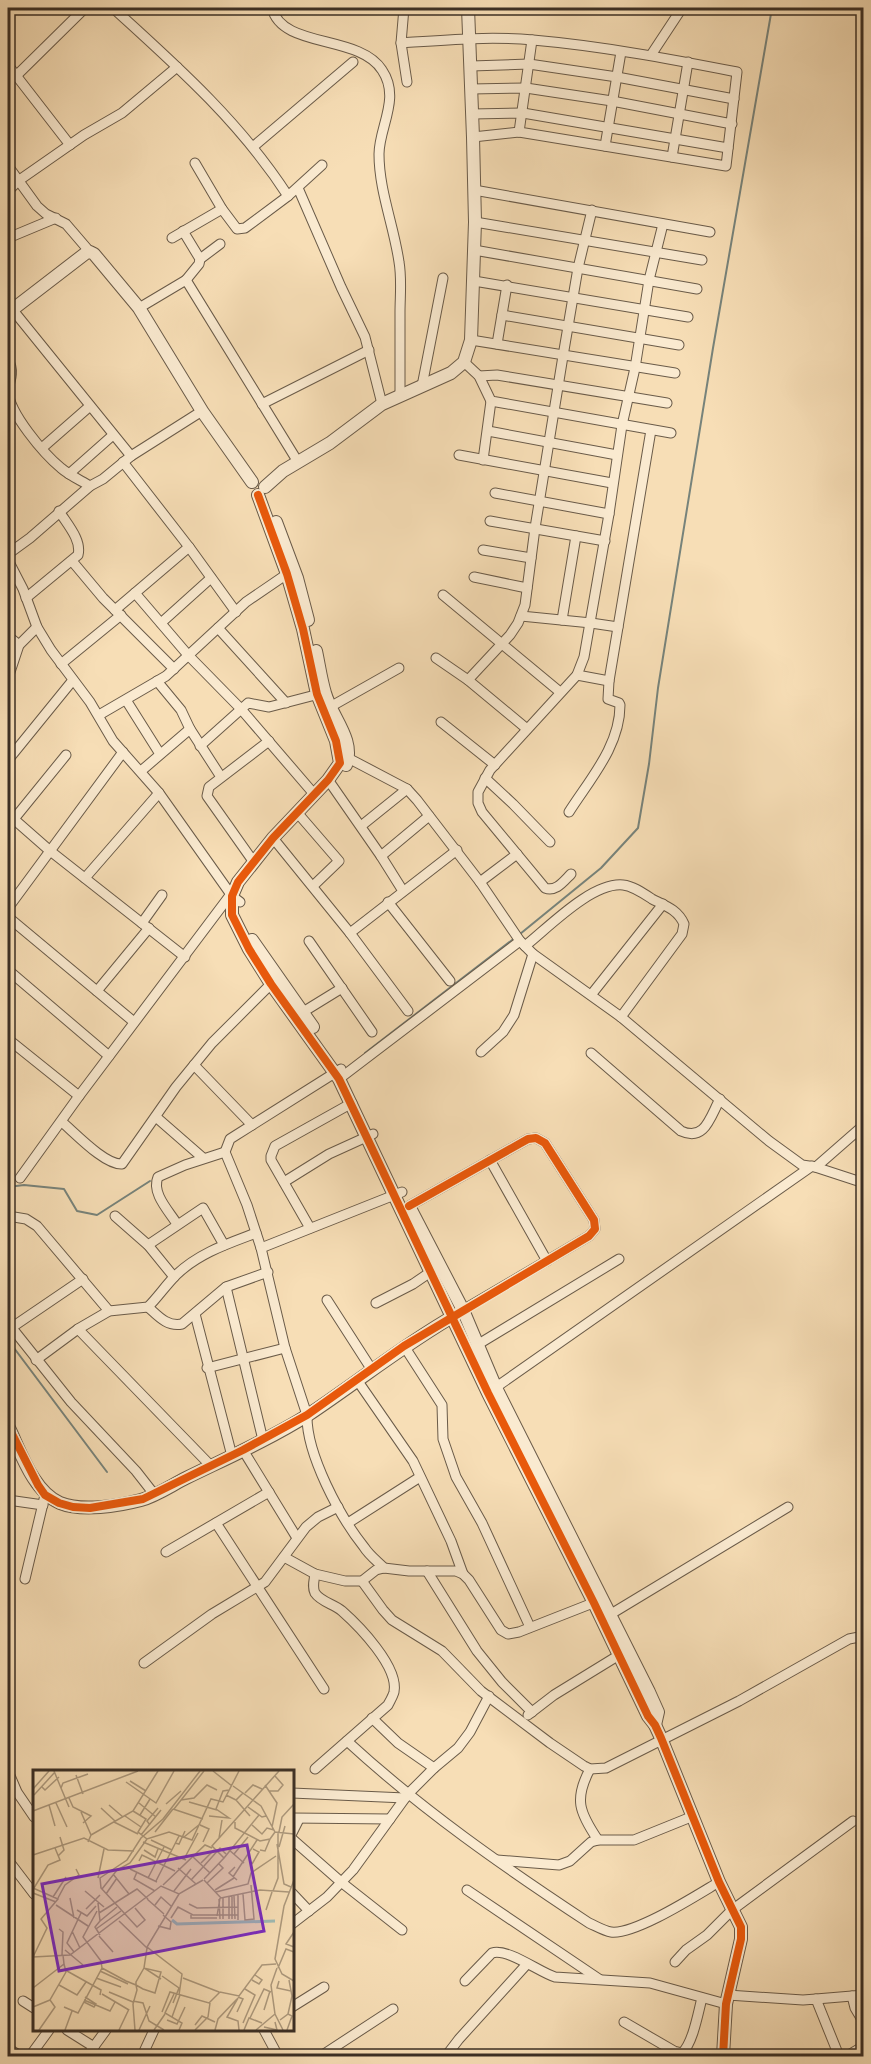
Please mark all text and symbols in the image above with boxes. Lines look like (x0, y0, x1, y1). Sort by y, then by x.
inset map (33, 1770, 294, 2031)

